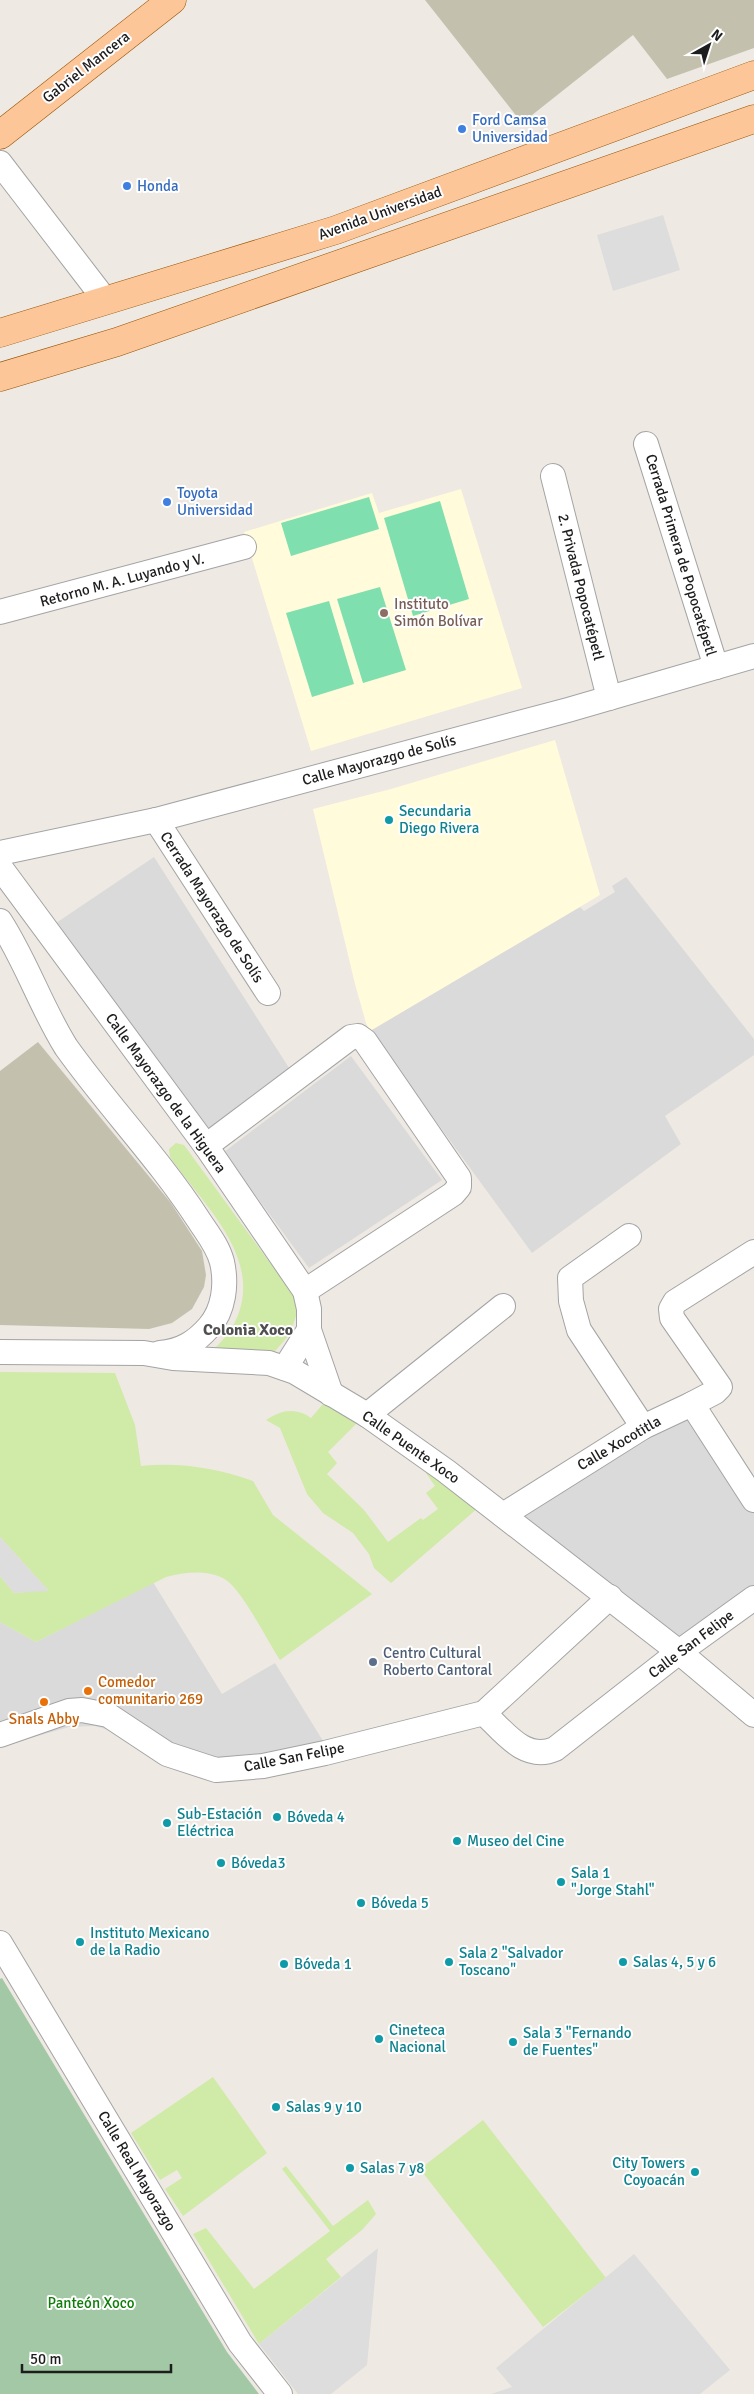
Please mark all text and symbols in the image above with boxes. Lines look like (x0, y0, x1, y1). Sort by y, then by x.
north arrow (684, 20, 734, 70)
text: N (708, 26, 726, 45)
street label: Gabriel Mancera (39, 27, 133, 107)
place label: Ford Camsa Universidad (472, 111, 548, 146)
marker: Ford Camsa Universidad (456, 123, 468, 135)
place label: Honda (137, 177, 179, 195)
marker: Honda (121, 180, 133, 192)
street label: Avenida Universidad (316, 182, 444, 244)
street label: Cerrada Primera de Popocatépetl (642, 452, 720, 658)
place label: Toyota Universidad (177, 484, 253, 519)
marker: Toyota Universidad (161, 496, 173, 508)
street label: 2. Privada Popocatépetl (554, 512, 608, 662)
street label: Retorno M. A. Luyando y V. (38, 549, 206, 611)
place label: Instituto Simón Bolívar (394, 595, 483, 630)
marker: Instituto Simón Bolívar (378, 607, 390, 619)
street label: Calle Mayorazgo de Solís (300, 731, 458, 789)
place label: Secundaria Diego Rivera (399, 802, 479, 837)
marker: Secundaria Diego Rivera (383, 814, 395, 826)
street label: Cerrada Mayorazgo de Solís (156, 828, 268, 986)
street label: Calle Mayorazgo de la Higuera (102, 1009, 230, 1177)
district label: Colonia Xoco (203, 1320, 293, 1340)
street label: Calle Puente Xoco (359, 1407, 463, 1487)
street label: Calle Xocotitla (574, 1412, 664, 1474)
street label: Calle San Felipe (645, 1606, 737, 1682)
place label: Centro Cultural Roberto Cantoral (383, 1644, 492, 1679)
marker: Centro Cultural Roberto Cantoral (367, 1656, 379, 1668)
place label: Comedor comunitario 269 (98, 1673, 203, 1708)
marker: Comedor comunitario 269 (82, 1685, 94, 1697)
marker: Snals Abby (38, 1696, 50, 1708)
place label: Snals Abby (9, 1710, 79, 1728)
street label: Calle San Felipe (242, 1738, 346, 1776)
place label: Sub-Estación Eléctrica (177, 1805, 262, 1840)
place label: Bóveda 4 (287, 1808, 345, 1826)
marker: Bóveda 4 (271, 1811, 283, 1823)
marker: Sub-Estación Eléctrica (161, 1817, 173, 1829)
place label: Museo del Cine (467, 1832, 564, 1850)
marker: Museo del Cine (451, 1835, 463, 1847)
place label: Bóveda3 (231, 1854, 286, 1872)
marker: Bóveda3 (215, 1857, 227, 1869)
place label: Sala 1 "Jorge Stahl" (571, 1864, 655, 1899)
marker: Sala 1 "Jorge Stahl" (555, 1876, 567, 1888)
place label: Bóveda 5 (371, 1894, 429, 1912)
marker: Bóveda 5 (355, 1897, 367, 1909)
place label: Instituto Mexicano de la Radio (90, 1924, 210, 1959)
marker: Instituto Mexicano de la Radio (74, 1936, 86, 1948)
place label: Sala 2 "Salvador Toscano" (459, 1944, 564, 1979)
place label: Salas 4, 5 y 6 (633, 1953, 716, 1971)
place label: Bóveda 1 (294, 1955, 352, 1973)
marker: Sala 2 "Salvador Toscano" (443, 1956, 455, 1968)
marker: Salas 4, 5 y 6 (617, 1956, 629, 1968)
marker: Bóveda 1 (278, 1958, 290, 1970)
place label: Cineteca Nacional (389, 2021, 446, 2056)
place label: Sala 3 "Fernando de Fuentes" (523, 2024, 632, 2059)
marker: Cineteca Nacional (373, 2033, 385, 2045)
marker: Sala 3 "Fernando de Fuentes" (507, 2036, 519, 2048)
place label: Salas 9 y 10 (286, 2098, 362, 2116)
marker: Salas 9 y 10 (270, 2101, 282, 2113)
street label: Calle Real Mayorazgo (94, 2108, 180, 2235)
place label: City Towers Coyoacán (612, 2154, 685, 2189)
place label: Salas 7 y8 (360, 2159, 424, 2177)
marker: Salas 7 y8 (344, 2162, 356, 2174)
marker: City Towers Coyoacán (689, 2166, 701, 2178)
park label: Panteón Xoco (48, 2294, 135, 2312)
scale bar (22, 2342, 171, 2374)
text: 50 m (30, 2350, 61, 2368)

